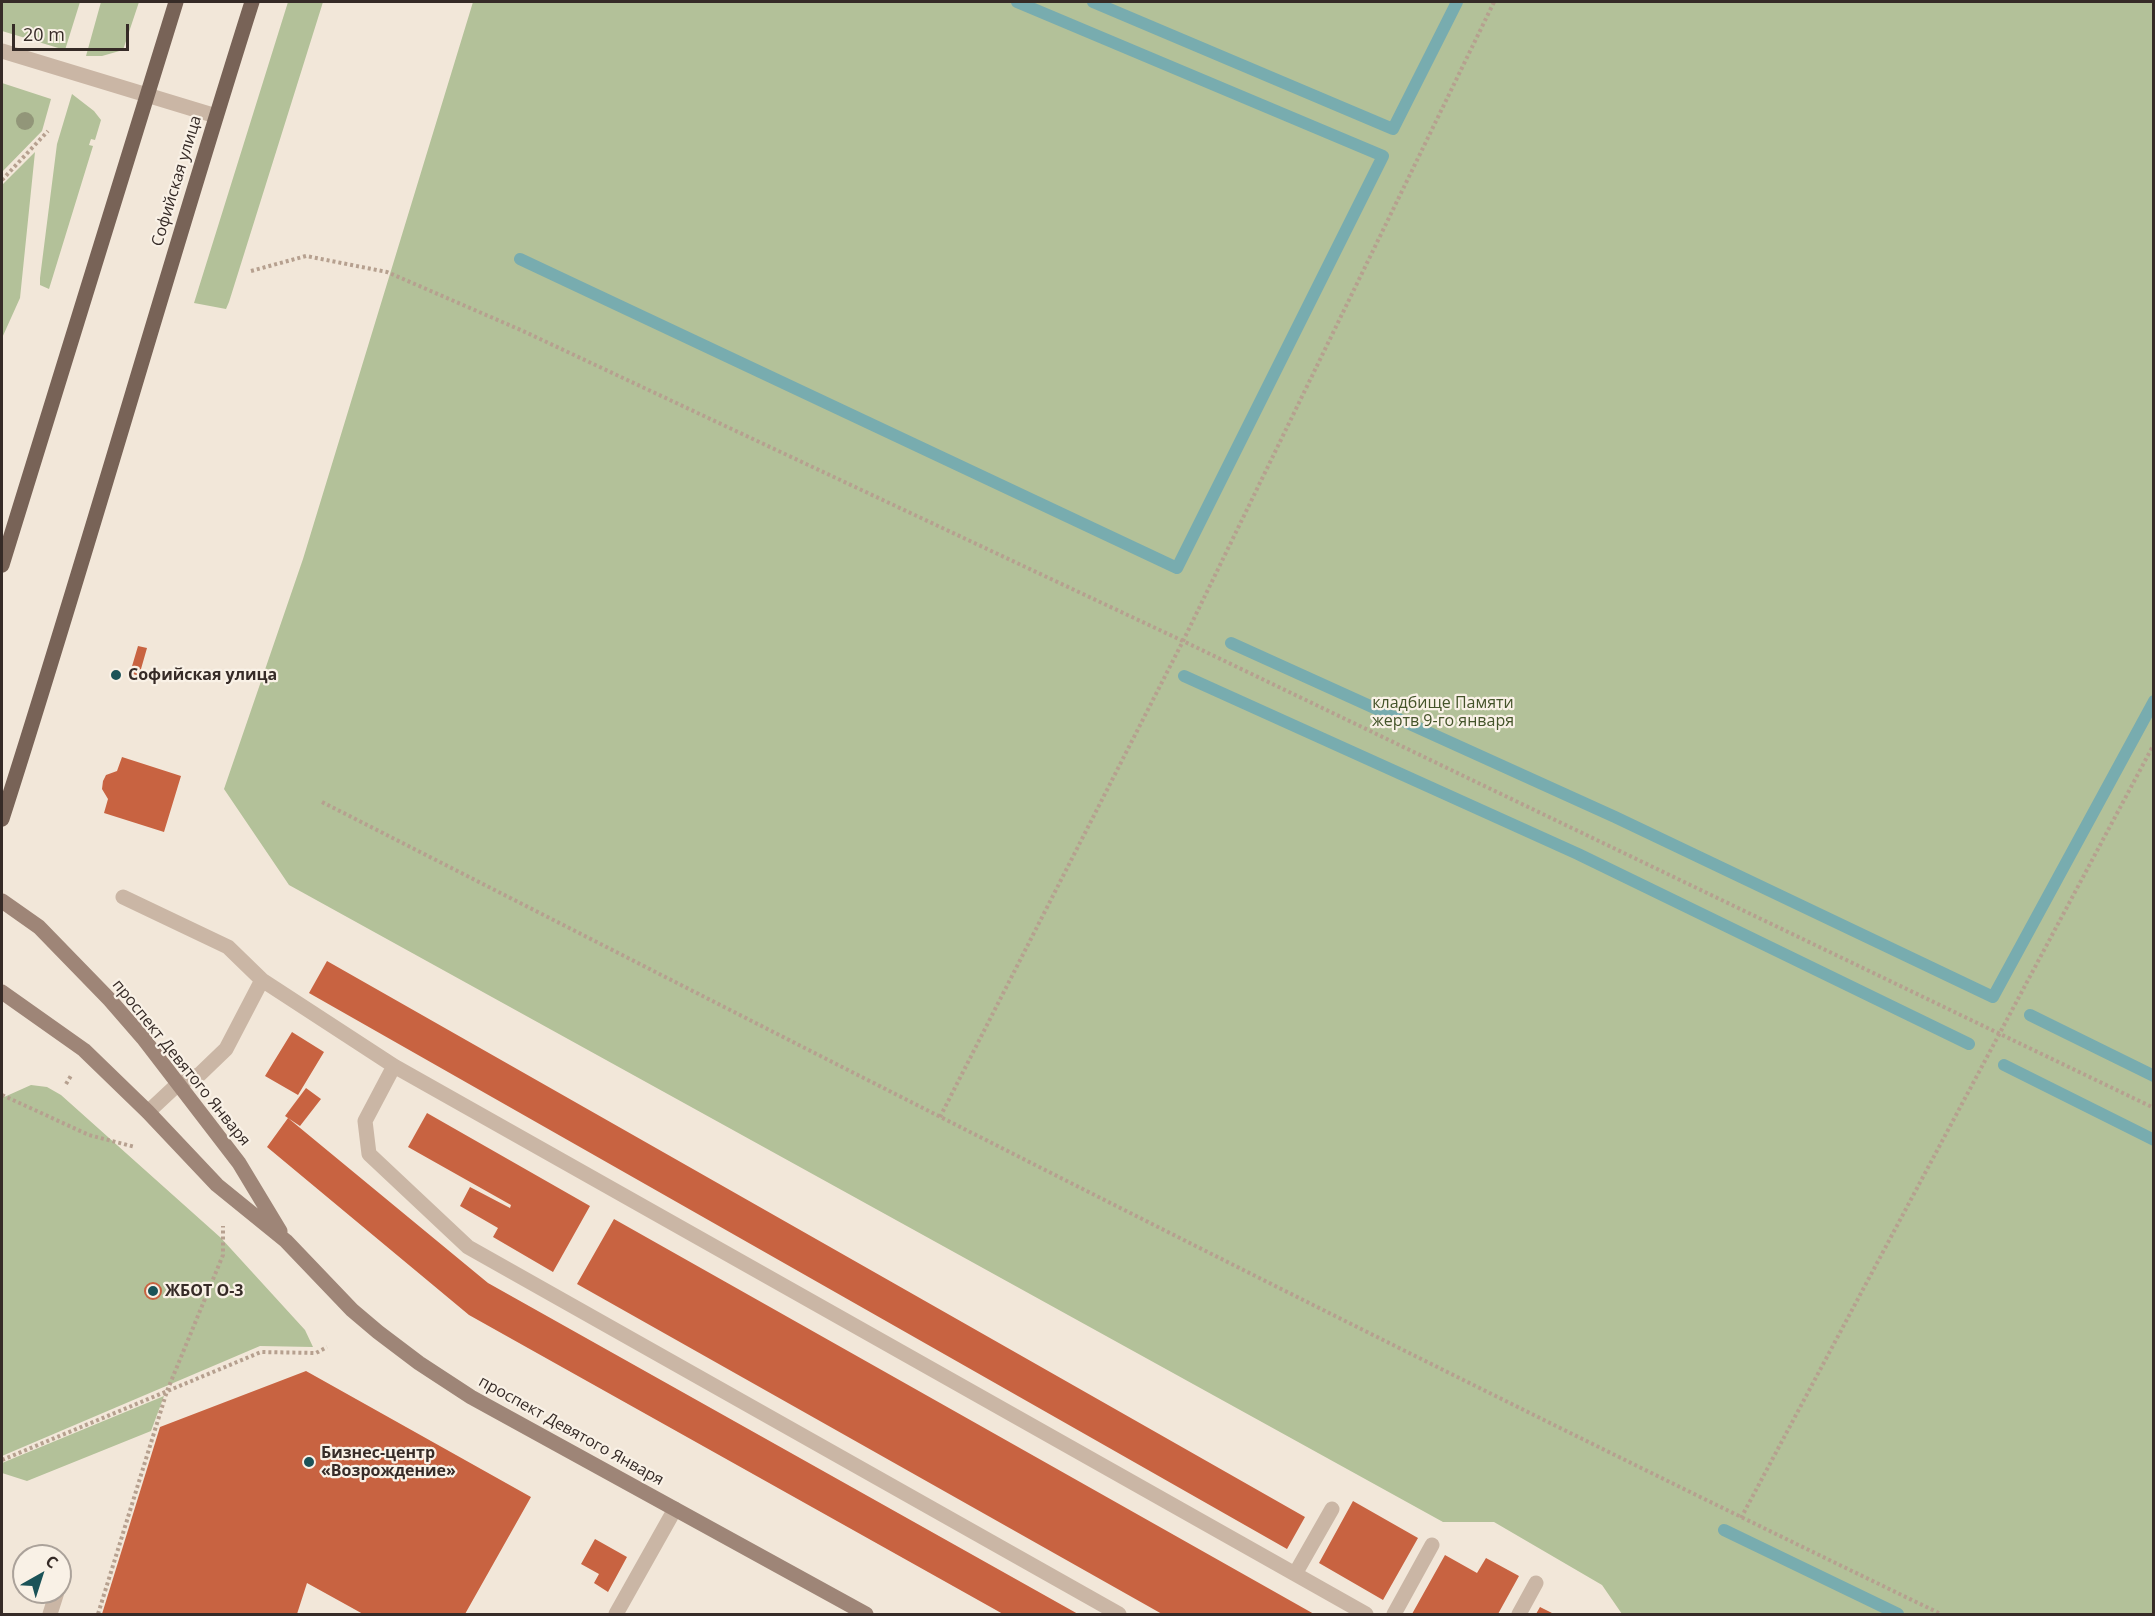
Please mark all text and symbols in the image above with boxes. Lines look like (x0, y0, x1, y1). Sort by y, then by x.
scale bar (15, 12, 132, 50)
text: 20 m (23, 22, 65, 46)
street label: Софийская улица (148, 113, 206, 249)
place label: Софийская улица (128, 665, 277, 685)
marker: Софийская улица (109, 668, 123, 682)
park label: кладбище Памяти жертв 9-го января (1372, 693, 1514, 731)
street label: проспект Девятого Января (108, 976, 254, 1150)
place label: ЖБОТ О-3 (165, 1281, 243, 1301)
marker: ЖБОТ О-3 (146, 1284, 160, 1298)
street label: проспект Девятого Января (475, 1372, 667, 1490)
place label: Бизнес-центр «Возрождение» (321, 1443, 456, 1481)
marker: Бизнес-центр «Возрождение» (302, 1455, 316, 1469)
north arrow (12, 1544, 72, 1604)
text: С (41, 1550, 63, 1573)

